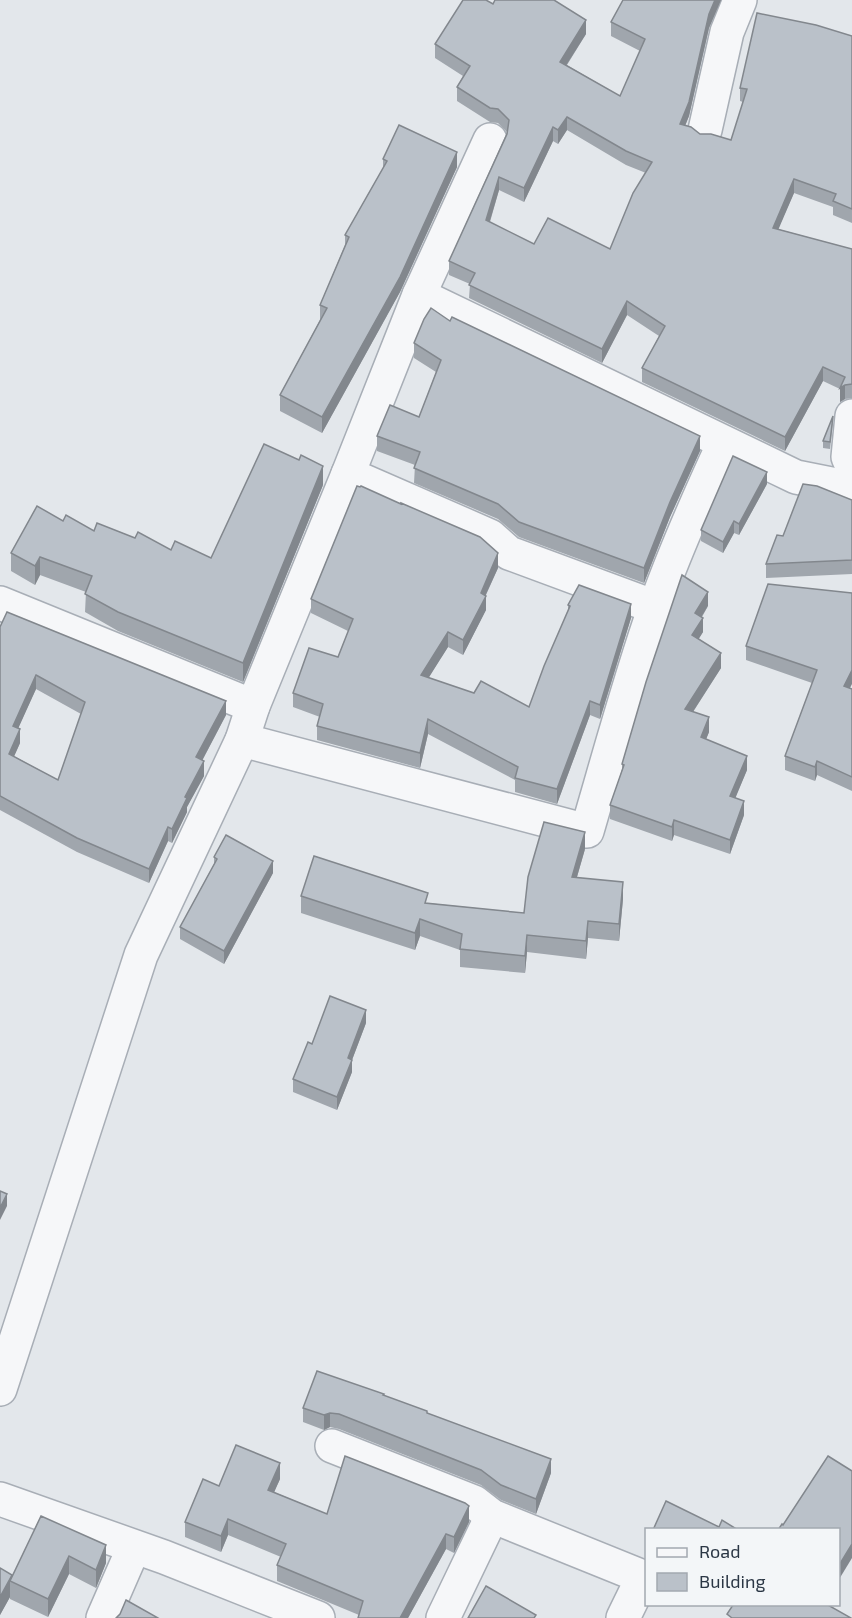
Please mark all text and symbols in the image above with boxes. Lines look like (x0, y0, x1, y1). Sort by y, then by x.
legend (645, 1528, 840, 1606)
text: Road (699, 1540, 740, 1562)
text: Building (699, 1570, 766, 1592)

